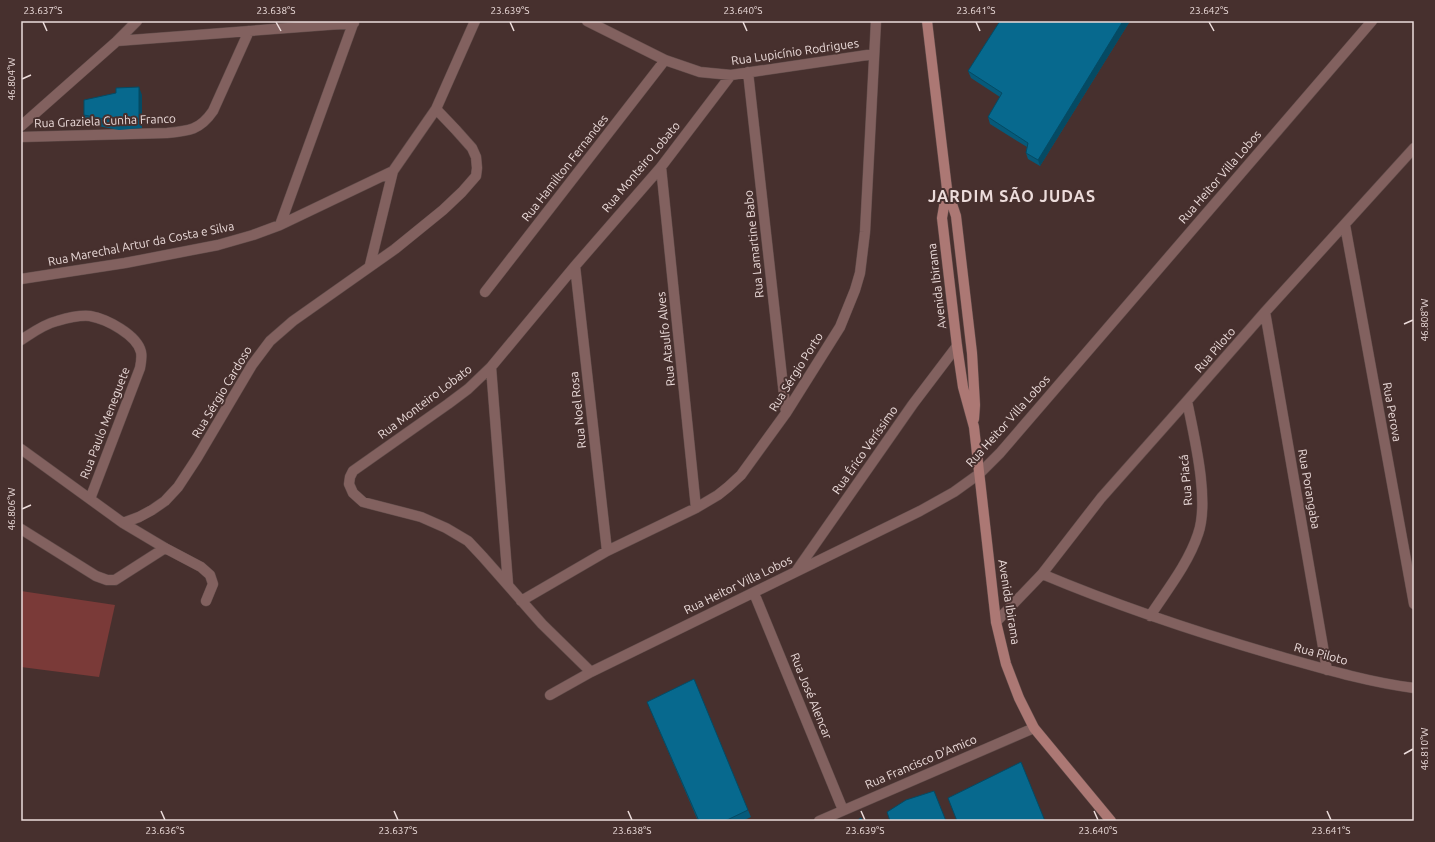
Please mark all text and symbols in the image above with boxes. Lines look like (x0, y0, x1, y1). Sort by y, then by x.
text: 23.637°S (23, 5, 63, 16)
text: 23.638°S (256, 5, 296, 16)
text: 23.639°S (490, 5, 530, 16)
text: 23.640°S (723, 5, 763, 16)
text: 23.641°S (956, 5, 996, 16)
text: 23.642°S (1189, 5, 1229, 16)
street label: Rua Lupicínio Rodrigues (730, 36, 860, 67)
text: 46.804°W (6, 57, 17, 101)
street label: Rua Graziela Cunha Franco (34, 112, 176, 129)
street label: Rua Hamilton Fernandes (519, 112, 610, 224)
street label: Rua Monteiro Lobato (599, 119, 682, 215)
street label: Rua Heitor Villa Lobos (1176, 128, 1263, 226)
district label: JARDIM SÃO JUDAS (928, 186, 1096, 205)
street label: Rua Lamartine Babo (741, 190, 766, 299)
street label: Rua Marechal Artur da Costa e Silva (47, 219, 235, 268)
street label: Avenida Ibirama (925, 243, 948, 330)
street label: Rua Ataulfo Alves (654, 291, 677, 387)
text: 46.808°W (1419, 298, 1430, 342)
street label: Rua Piloto (1192, 325, 1238, 375)
street label: Rua Sérgio Porto (766, 330, 825, 414)
street label: Rua Sérgio Cardoso (189, 344, 254, 440)
street label: Rua Monteiro Lobato (375, 362, 474, 441)
street label: Rua Paulo Meneguete (77, 365, 132, 480)
street label: Rua Noel Rosa (567, 371, 588, 449)
street label: Rua Heitor Villa Lobos (963, 372, 1052, 469)
street label: Rua Perova (1381, 381, 1404, 443)
street label: Rua Érico Veríssimo (829, 403, 900, 496)
street label: Rua Porangaba (1296, 448, 1323, 530)
street label: Rua Piacá (1177, 454, 1194, 506)
text: 46.806°W (6, 487, 17, 531)
street label: Rua Heitor Villa Lobos (682, 553, 794, 616)
street label: Avenida Ibirama (996, 558, 1023, 645)
street label: Rua Piloto (1293, 640, 1349, 667)
street label: Rua José Alencar (788, 651, 835, 741)
text: 46.810°W (1419, 727, 1430, 771)
street label: Rua Francisco D'Amico (863, 732, 979, 791)
text: 23.636°S (145, 825, 185, 836)
text: 23.637°S (378, 825, 418, 836)
text: 23.638°S (612, 825, 652, 836)
text: 23.639°S (845, 825, 885, 836)
text: 23.640°S (1078, 825, 1118, 836)
text: 23.641°S (1311, 825, 1351, 836)

